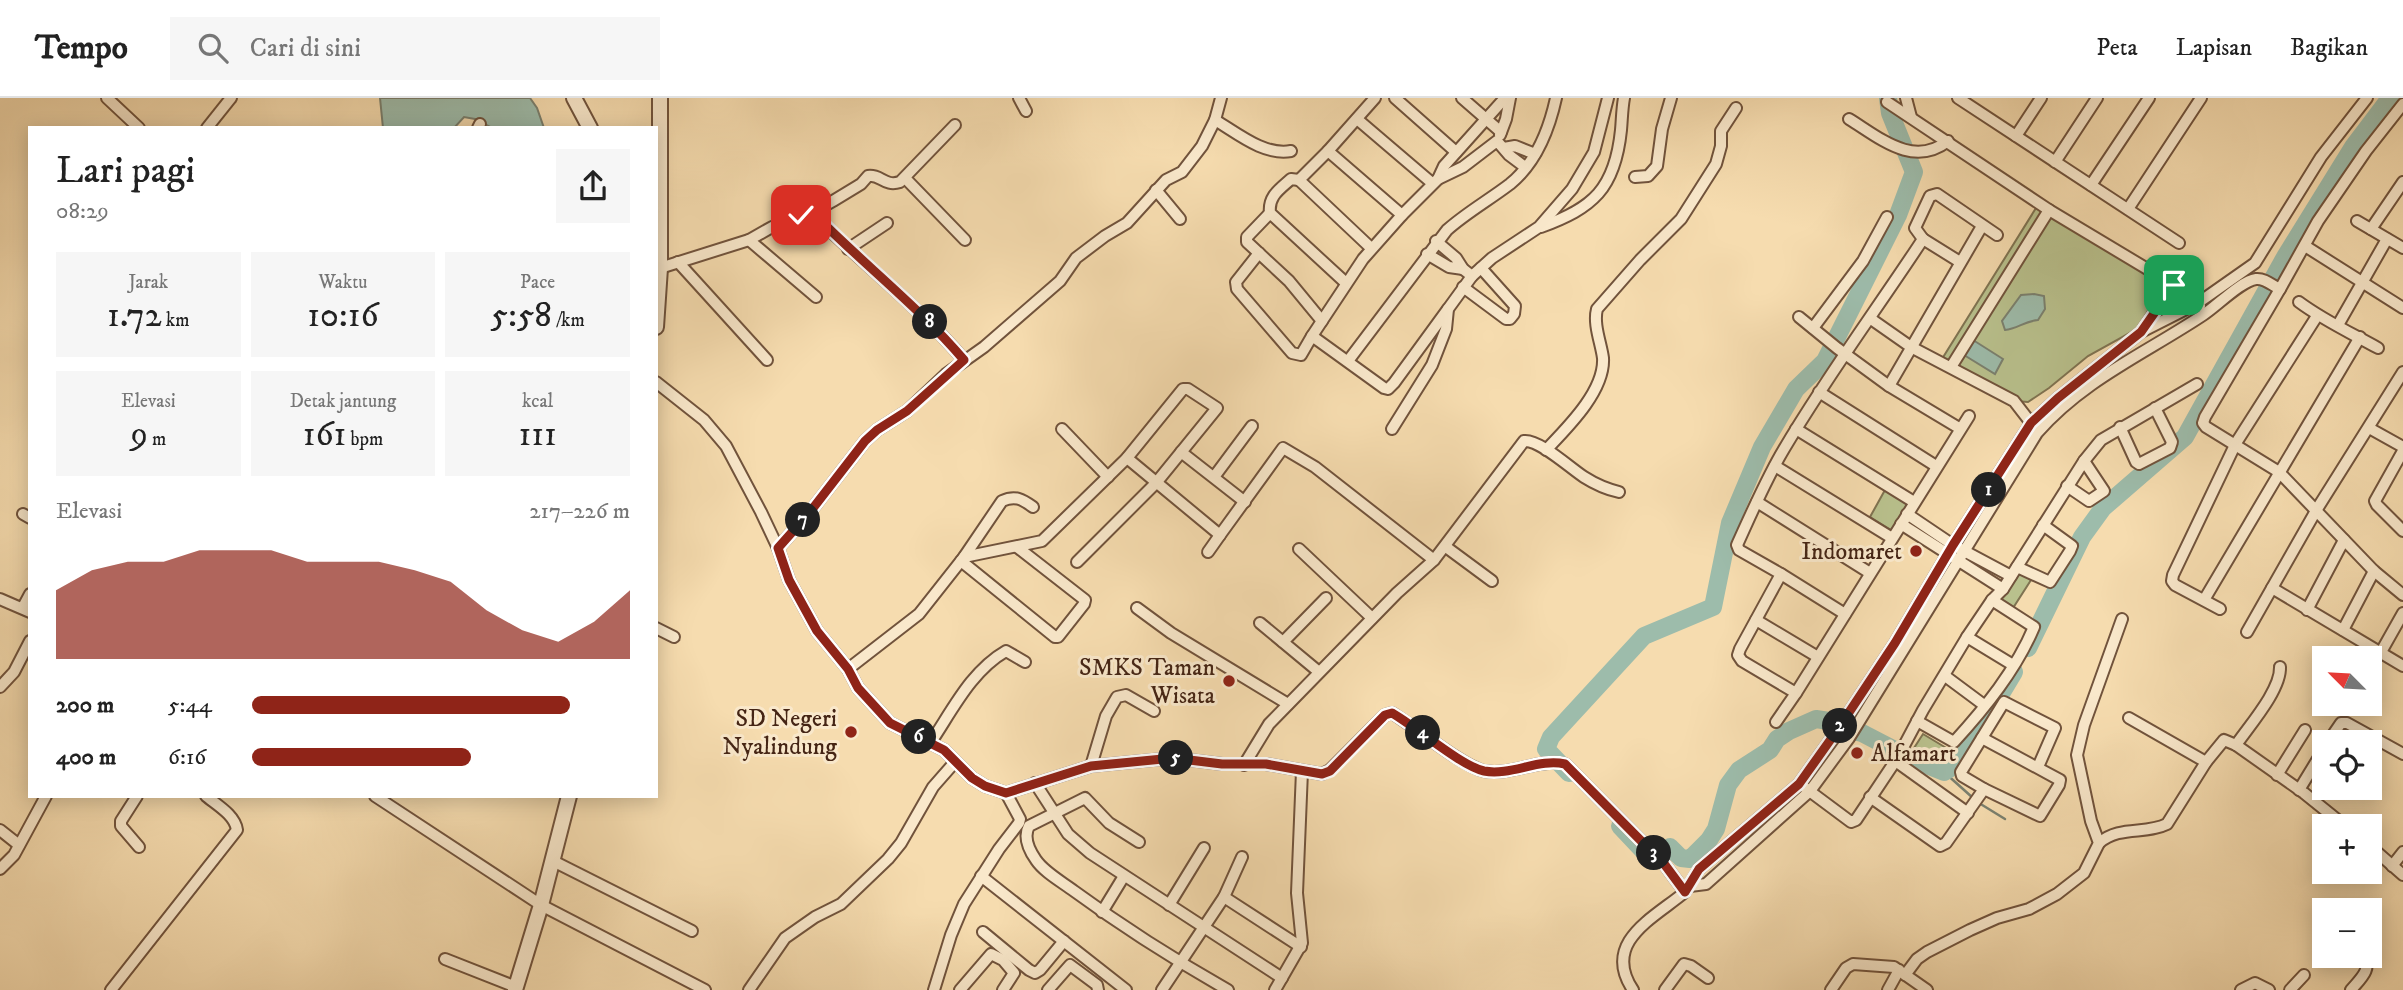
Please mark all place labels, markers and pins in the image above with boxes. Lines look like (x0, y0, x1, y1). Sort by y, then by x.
pin (771, 185, 831, 245)
pin (2144, 255, 2204, 315)
pin: 8 (912, 304, 948, 340)
pin: 1 (1972, 472, 2007, 508)
pin: 7 (786, 502, 820, 538)
place label: Indomaret (1801, 537, 1902, 567)
marker: Indomaret (1908, 543, 1924, 559)
place label: SMKS Taman Wisata (1079, 653, 1216, 711)
marker: SMKS Taman Wisata (1221, 673, 1237, 689)
place label: SD Negeri Nyalindung (723, 704, 837, 762)
pin: 2 (1822, 708, 1857, 744)
pin: 4 (1406, 716, 1440, 750)
pin: 6 (902, 720, 936, 754)
marker: SD Negeri Nyalindung (843, 724, 859, 740)
place label: Alfamart (1871, 739, 1956, 769)
pin: 5 (1158, 740, 1194, 776)
marker: Alfamart (1849, 745, 1865, 761)
pin: 3 (1636, 836, 1672, 870)

